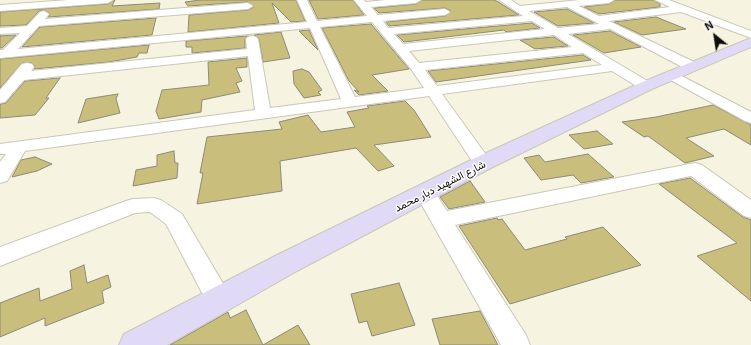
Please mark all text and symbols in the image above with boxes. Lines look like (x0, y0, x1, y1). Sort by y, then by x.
north arrow (695, 16, 735, 56)
text: N (702, 18, 715, 33)
street label: شارع الشهيد دبار محمد (392, 157, 488, 215)

